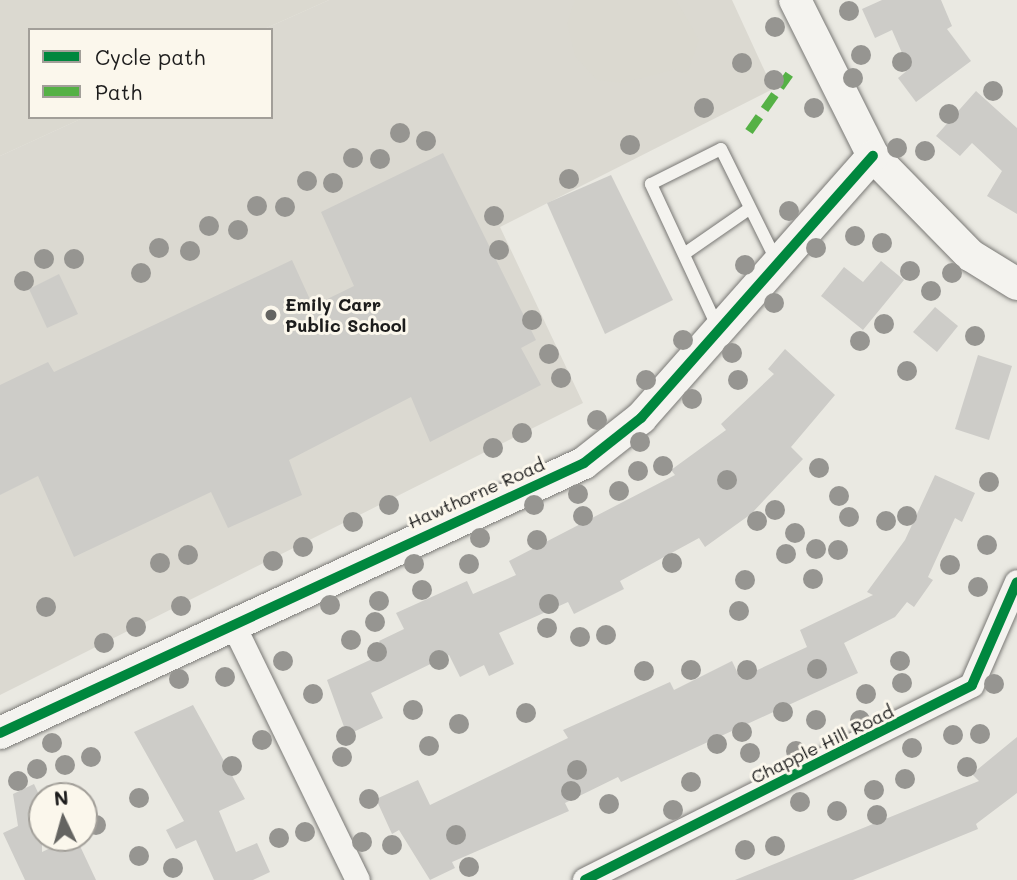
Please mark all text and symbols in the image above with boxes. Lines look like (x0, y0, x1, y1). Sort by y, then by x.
legend (28, 28, 273, 119)
text: Cycle path (95, 43, 205, 70)
text: Path (95, 78, 142, 105)
place label: Emily Carr Public School (285, 294, 406, 336)
marker: Emily Carr Public School (263, 307, 279, 323)
street label: Hawthorne Road (404, 453, 548, 533)
street label: Chapple Hill Road (747, 700, 897, 788)
north arrow (28, 782, 98, 852)
text: N (53, 784, 70, 811)

